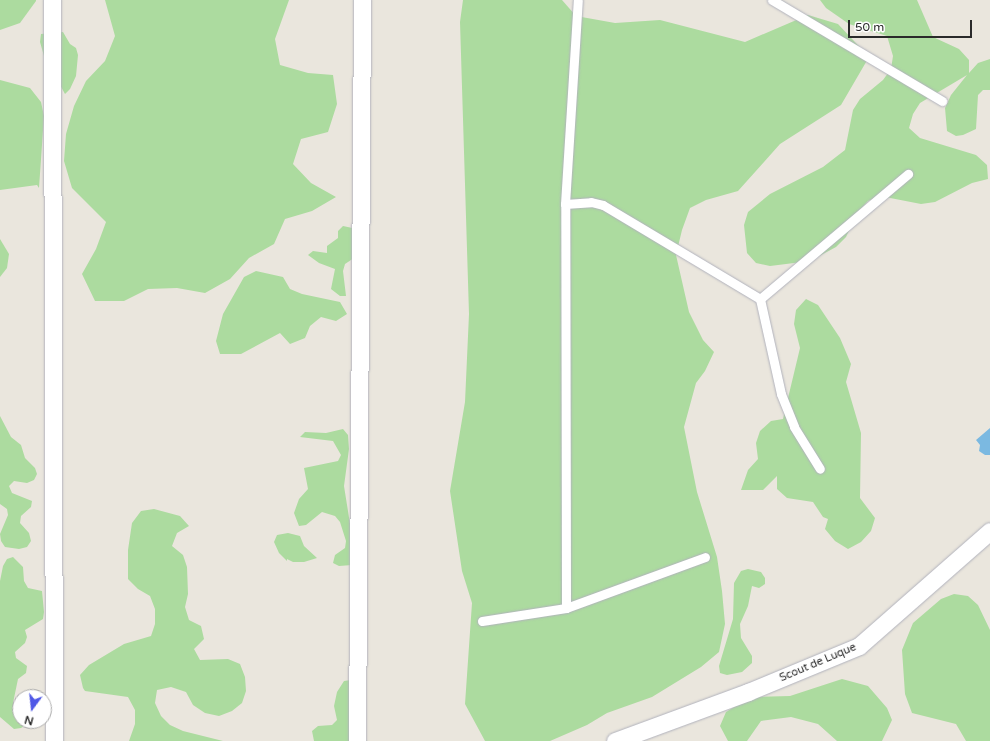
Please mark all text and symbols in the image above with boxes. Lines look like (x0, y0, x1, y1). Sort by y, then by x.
scale bar (850, 12, 974, 38)
text: 50 m (855, 20, 884, 34)
street label: Scout de Luque (778, 641, 858, 685)
north arrow (12, 689, 52, 729)
text: N (23, 713, 35, 728)

